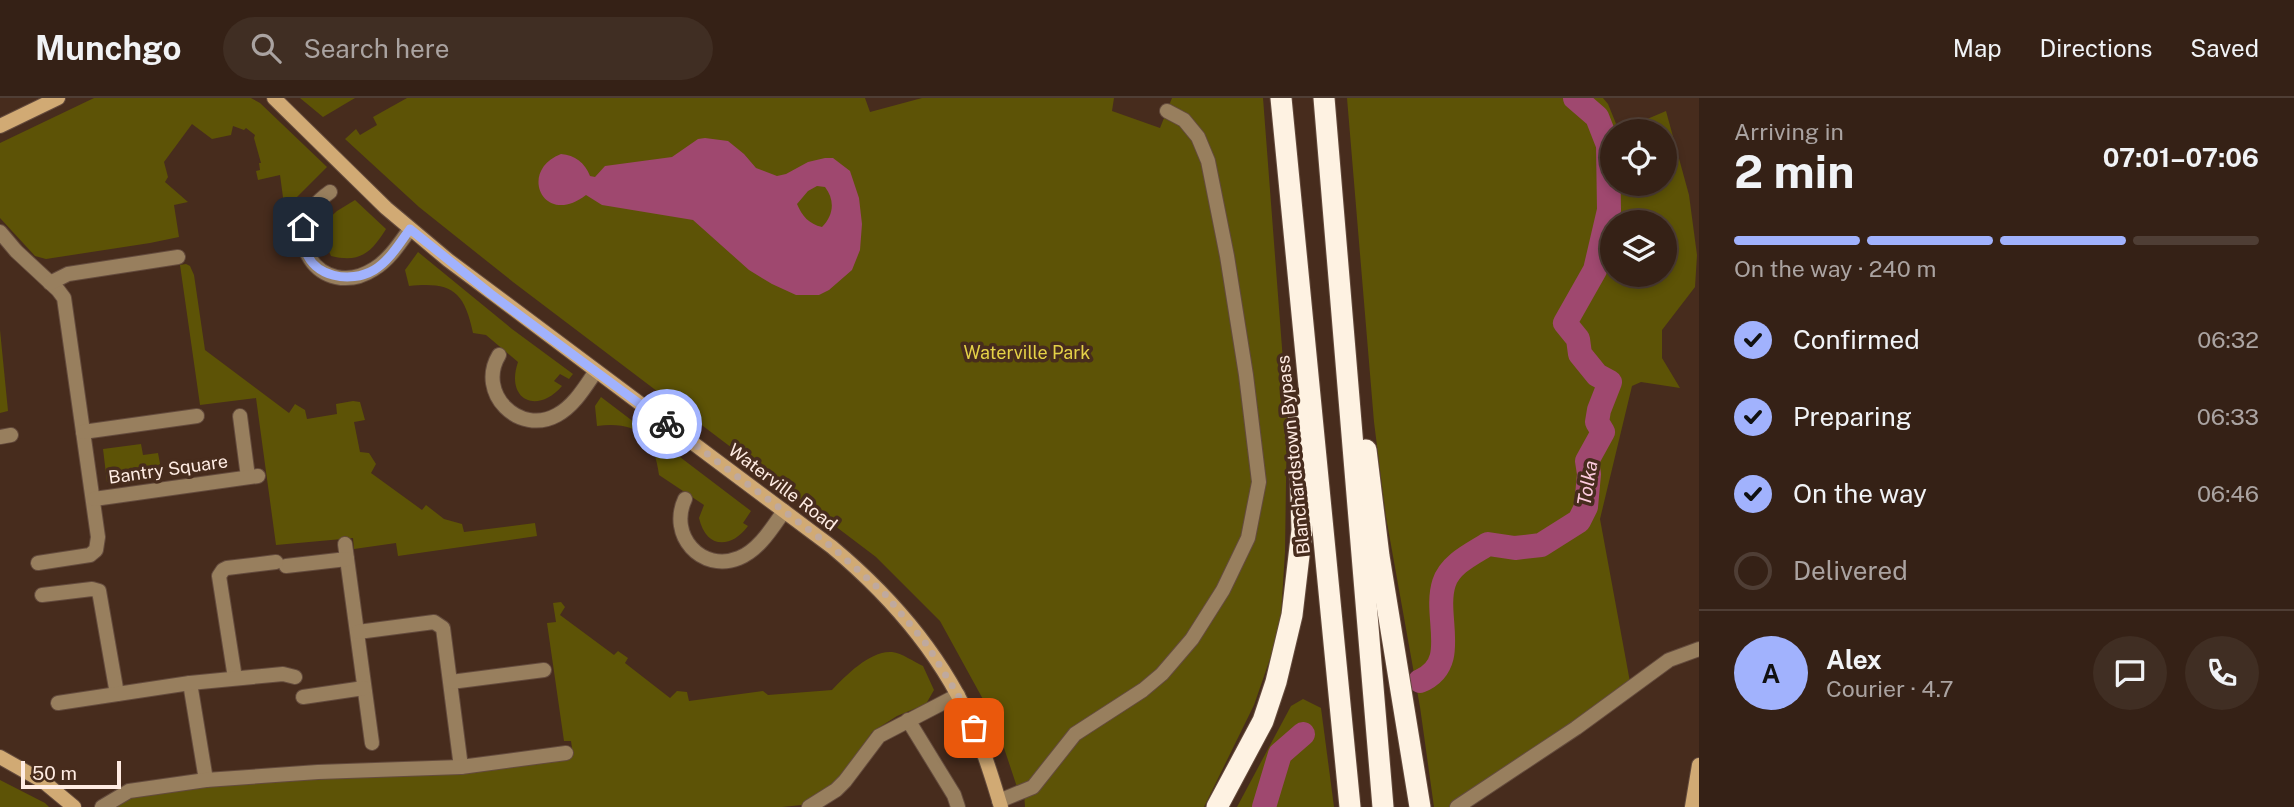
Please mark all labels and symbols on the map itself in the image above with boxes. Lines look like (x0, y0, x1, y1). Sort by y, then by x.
pin (273, 197, 333, 257)
park label: Waterville Park (964, 342, 1090, 363)
street label: Blanchardstown Bypass (1272, 354, 1314, 556)
courier (632, 389, 702, 459)
street label: Waterville Road (724, 439, 842, 535)
street label: Bantry Square (107, 450, 229, 488)
water label: Tolka (1573, 459, 1601, 507)
pin (944, 698, 1004, 758)
scale bar (21, 758, 121, 790)

